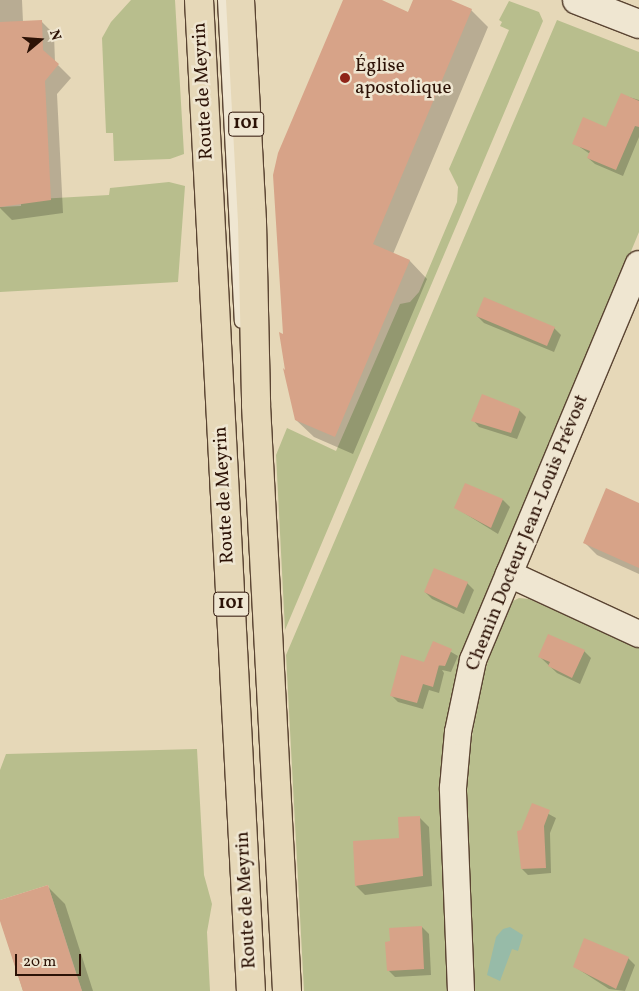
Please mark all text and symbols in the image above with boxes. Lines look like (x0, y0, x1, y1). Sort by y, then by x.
north arrow (15, 15, 65, 65)
street label: Route de Meyrin (189, 22, 219, 160)
text: N (44, 27, 65, 43)
place label: Église apostolique (355, 56, 451, 100)
marker: Église apostolique (339, 72, 351, 84)
road number: 101 (227, 108, 265, 140)
street label: Chemin Docteur Jean-Louis Prévost (462, 392, 594, 674)
street label: Route de Meyrin (210, 426, 240, 564)
road number: 101 (212, 588, 250, 620)
street label: Route de Meyrin (232, 831, 262, 969)
scale bar (18, 944, 84, 976)
text: 20 m (23, 952, 56, 973)

